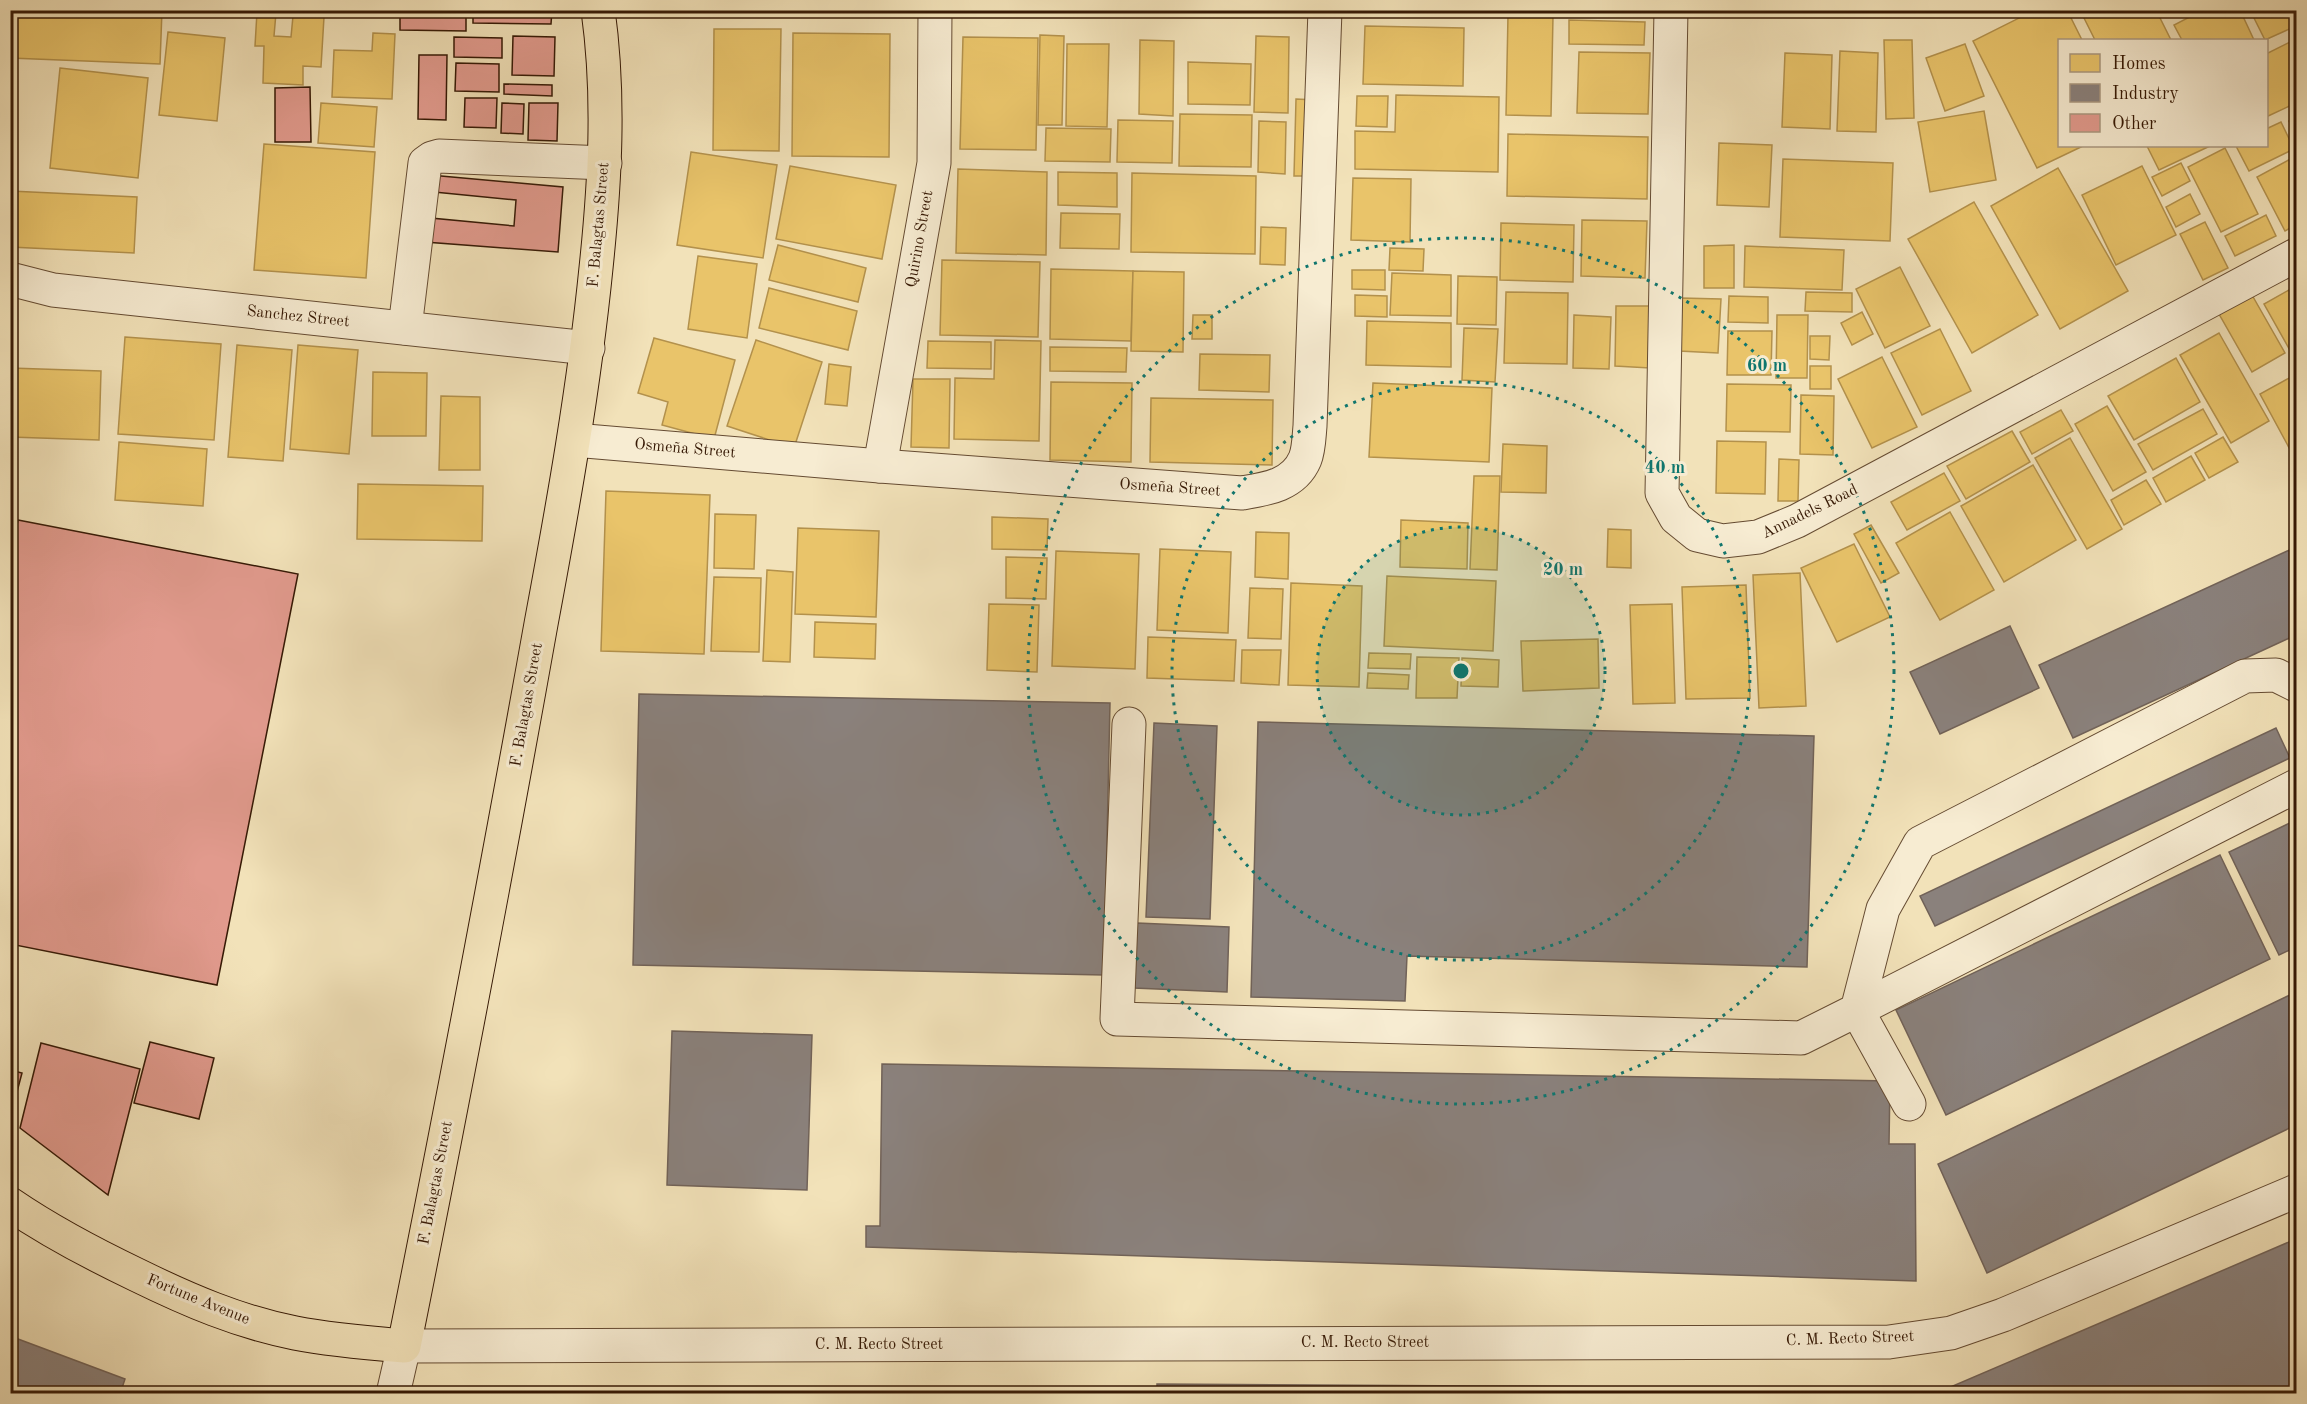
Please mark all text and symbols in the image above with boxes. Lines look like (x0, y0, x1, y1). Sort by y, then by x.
legend (2058, 39, 2268, 147)
text: Homes (2112, 55, 2166, 73)
text: Industry (2112, 85, 2179, 103)
text: Other (2112, 115, 2157, 133)
street label: F. Balagtas Street (586, 161, 612, 288)
street label: Quirino Street (904, 189, 936, 289)
street label: Sanchez Street (246, 304, 351, 330)
text: 60 m (1747, 357, 1787, 375)
street label: Osmeña Street (634, 437, 737, 461)
text: 40 m (1645, 459, 1685, 477)
street label: Osmeña Street (1119, 476, 1222, 500)
street label: Annadels Road (1760, 482, 1860, 542)
text: 20 m (1543, 561, 1583, 579)
street label: F. Balagtas Street (508, 641, 546, 768)
centre of rings (1451, 661, 1471, 681)
street label: F. Balagtas Street (416, 1119, 456, 1246)
street label: Fortune Avenue (144, 1272, 252, 1328)
street label: C. M. Recto Street (1786, 1329, 1915, 1349)
street label: C. M. Recto Street (1301, 1335, 1430, 1351)
street label: C. M. Recto Street (815, 1337, 944, 1353)

